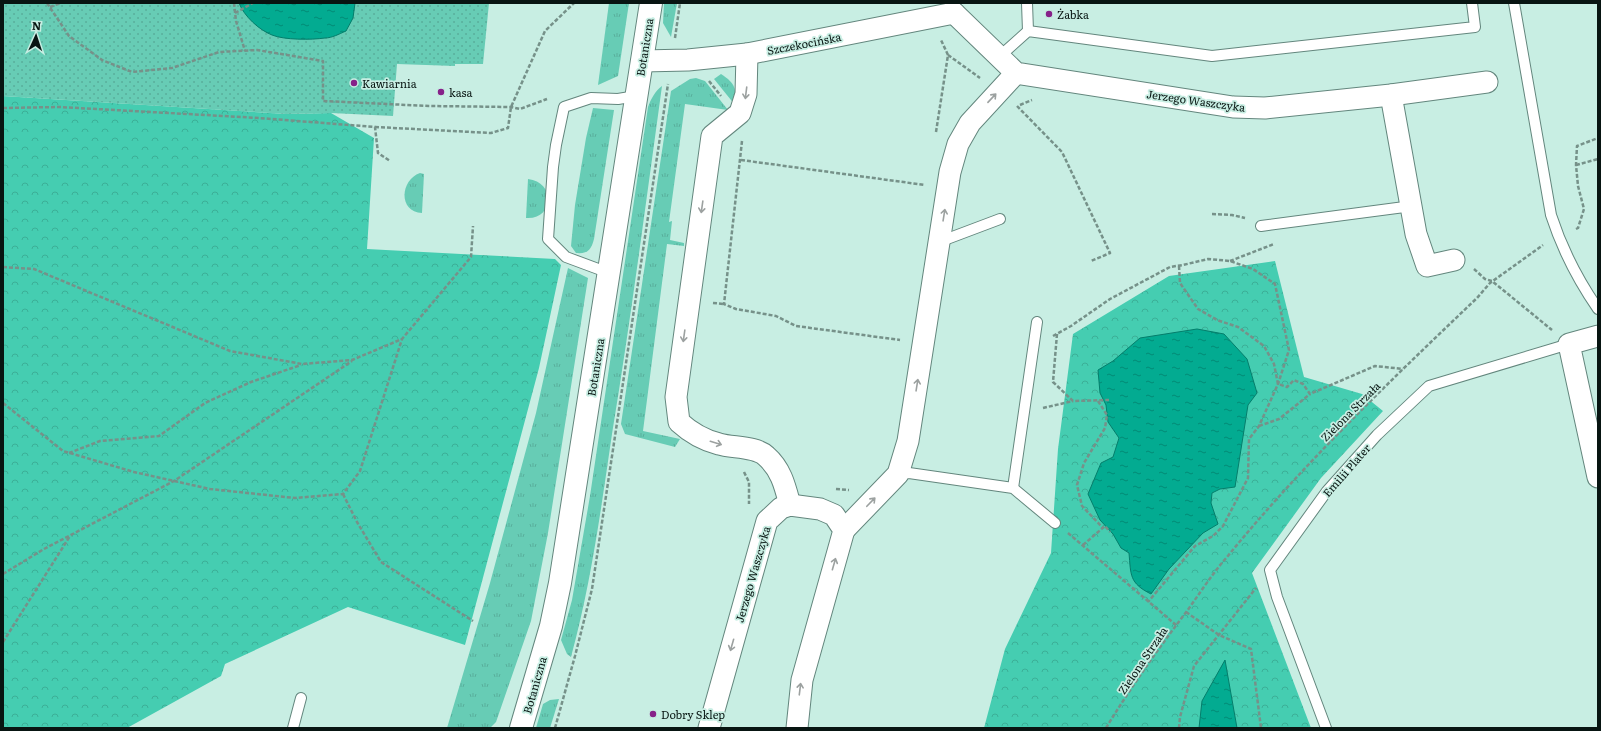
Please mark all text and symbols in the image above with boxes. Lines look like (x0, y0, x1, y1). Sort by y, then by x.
place label: Żabka (1057, 6, 1089, 22)
marker: Żabka (1044, 9, 1054, 19)
north arrow (16, 16, 56, 56)
text: N (32, 17, 42, 33)
street label: Botaniczna (632, 17, 657, 77)
street label: Szczekocińska (766, 28, 843, 58)
place label: Kawiarnia (362, 75, 417, 91)
marker: Kawiarnia (349, 78, 359, 88)
place label: kasa (449, 84, 472, 100)
street label: Jerzego Waszczyka (1146, 85, 1246, 115)
one-way arrow (742, 86, 749, 99)
marker: kasa (436, 87, 446, 97)
one-way arrow (988, 93, 997, 103)
one-way arrow (698, 200, 706, 213)
one-way arrow (940, 209, 948, 222)
one-way arrow (680, 329, 688, 342)
street label: Botaniczna (583, 337, 608, 397)
street label: Zielona Strzała (1317, 378, 1383, 444)
one-way arrow (913, 379, 921, 392)
street label: Emilii Plater (1318, 439, 1374, 500)
one-way arrow (709, 440, 722, 447)
one-way arrow (866, 497, 875, 507)
street label: Jerzego Waszczyka (731, 524, 773, 624)
one-way arrow (831, 557, 838, 570)
street label: Zielona Strzała (1113, 623, 1171, 697)
one-way arrow (728, 638, 735, 651)
street label: Botaniczna (518, 655, 550, 715)
one-way arrow (796, 683, 804, 696)
place label: Dobry Sklep (661, 706, 725, 722)
marker: Dobry Sklep (648, 709, 658, 719)

